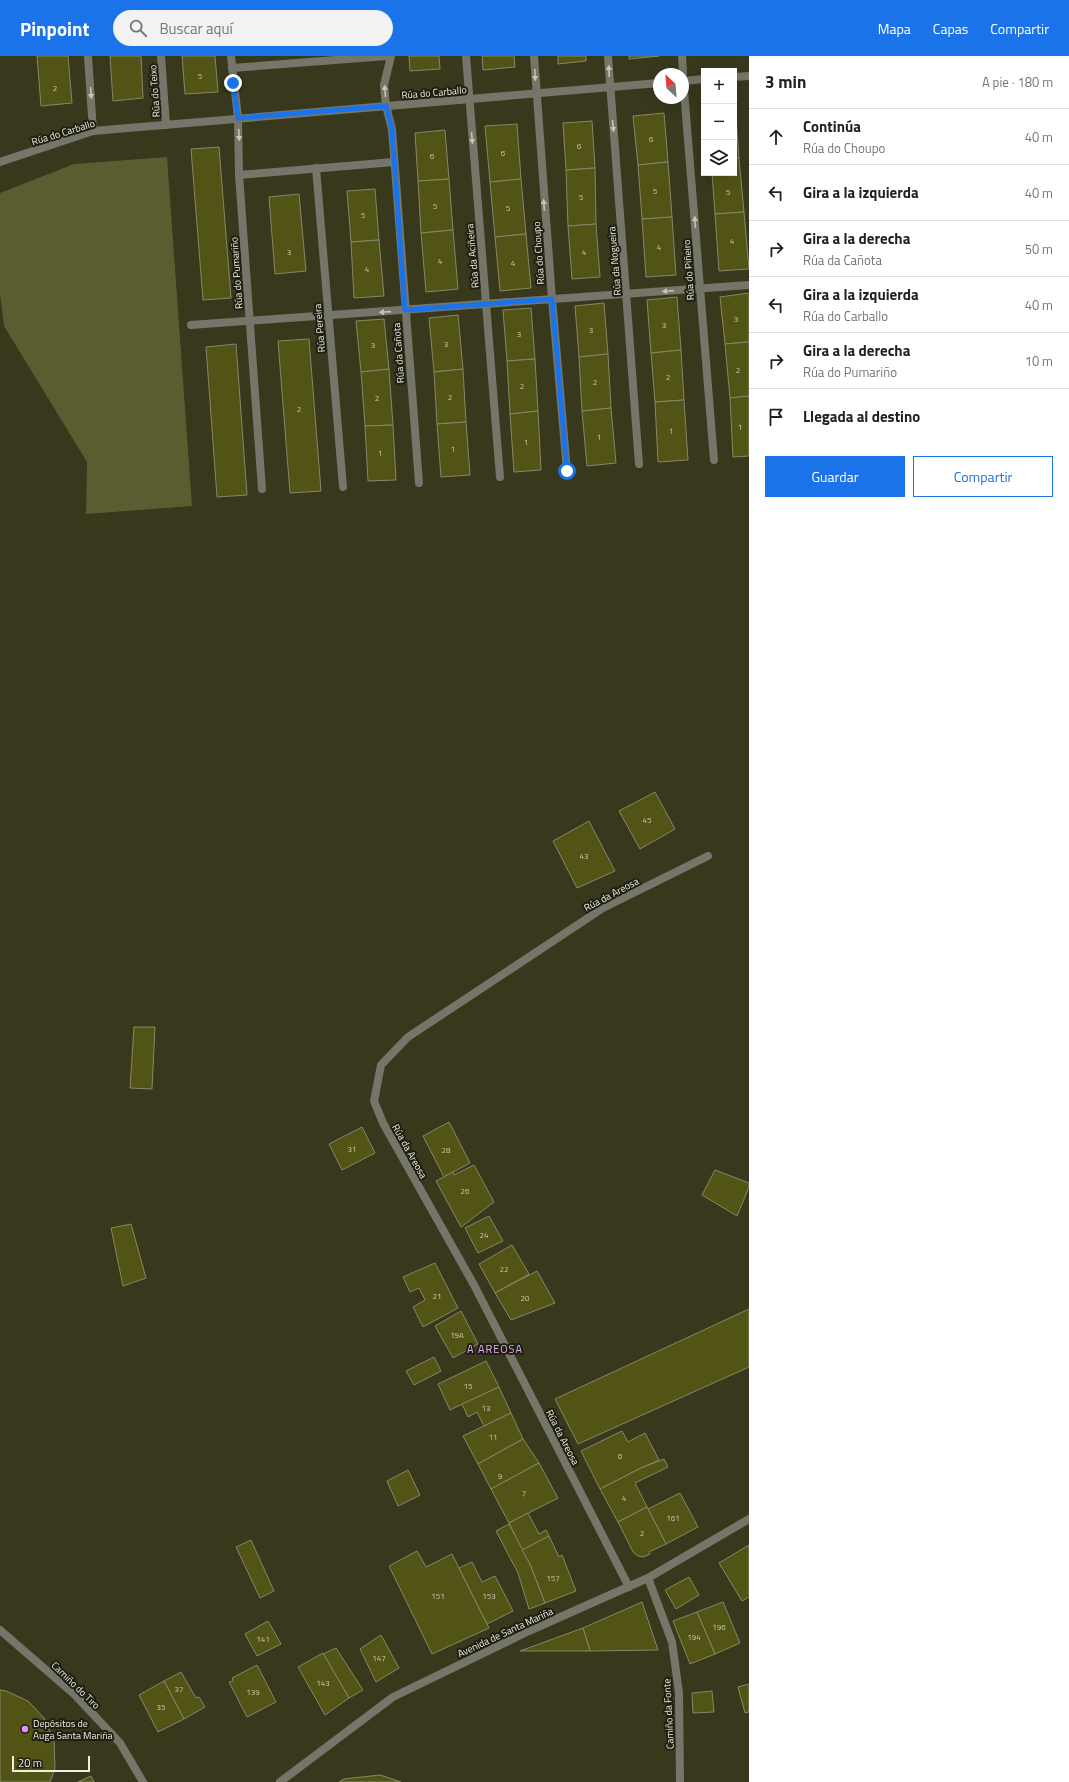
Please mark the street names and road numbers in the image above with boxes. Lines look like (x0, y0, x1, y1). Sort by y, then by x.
street label: Rúa do Teixo (145, 64, 164, 118)
street label: Rúa do Carballo (401, 82, 467, 103)
street label: Rúa do Carballo (30, 116, 97, 149)
street label: Rúa do Choupo (529, 221, 548, 285)
street label: Rúa da Aciñeira (462, 223, 483, 289)
street label: Rúa da Nogueira (604, 226, 625, 296)
street label: Rúa do Pumariño (226, 236, 247, 310)
street label: Rúa do Piñeiro (679, 239, 698, 301)
street label: Rúa Pereira (310, 303, 329, 353)
street label: Rúa da Cañota (389, 322, 408, 384)
street label: Rúa da Areosa (581, 874, 641, 915)
street label: Rúa da Areosa (388, 1121, 431, 1181)
street label: Rúa da Areosa (542, 1407, 583, 1468)
street label: Avenida de Santa Mariña (455, 1604, 556, 1661)
street label: Camiño do Tiro (48, 1658, 103, 1713)
street label: Camiño da Fonte (659, 1678, 678, 1750)

